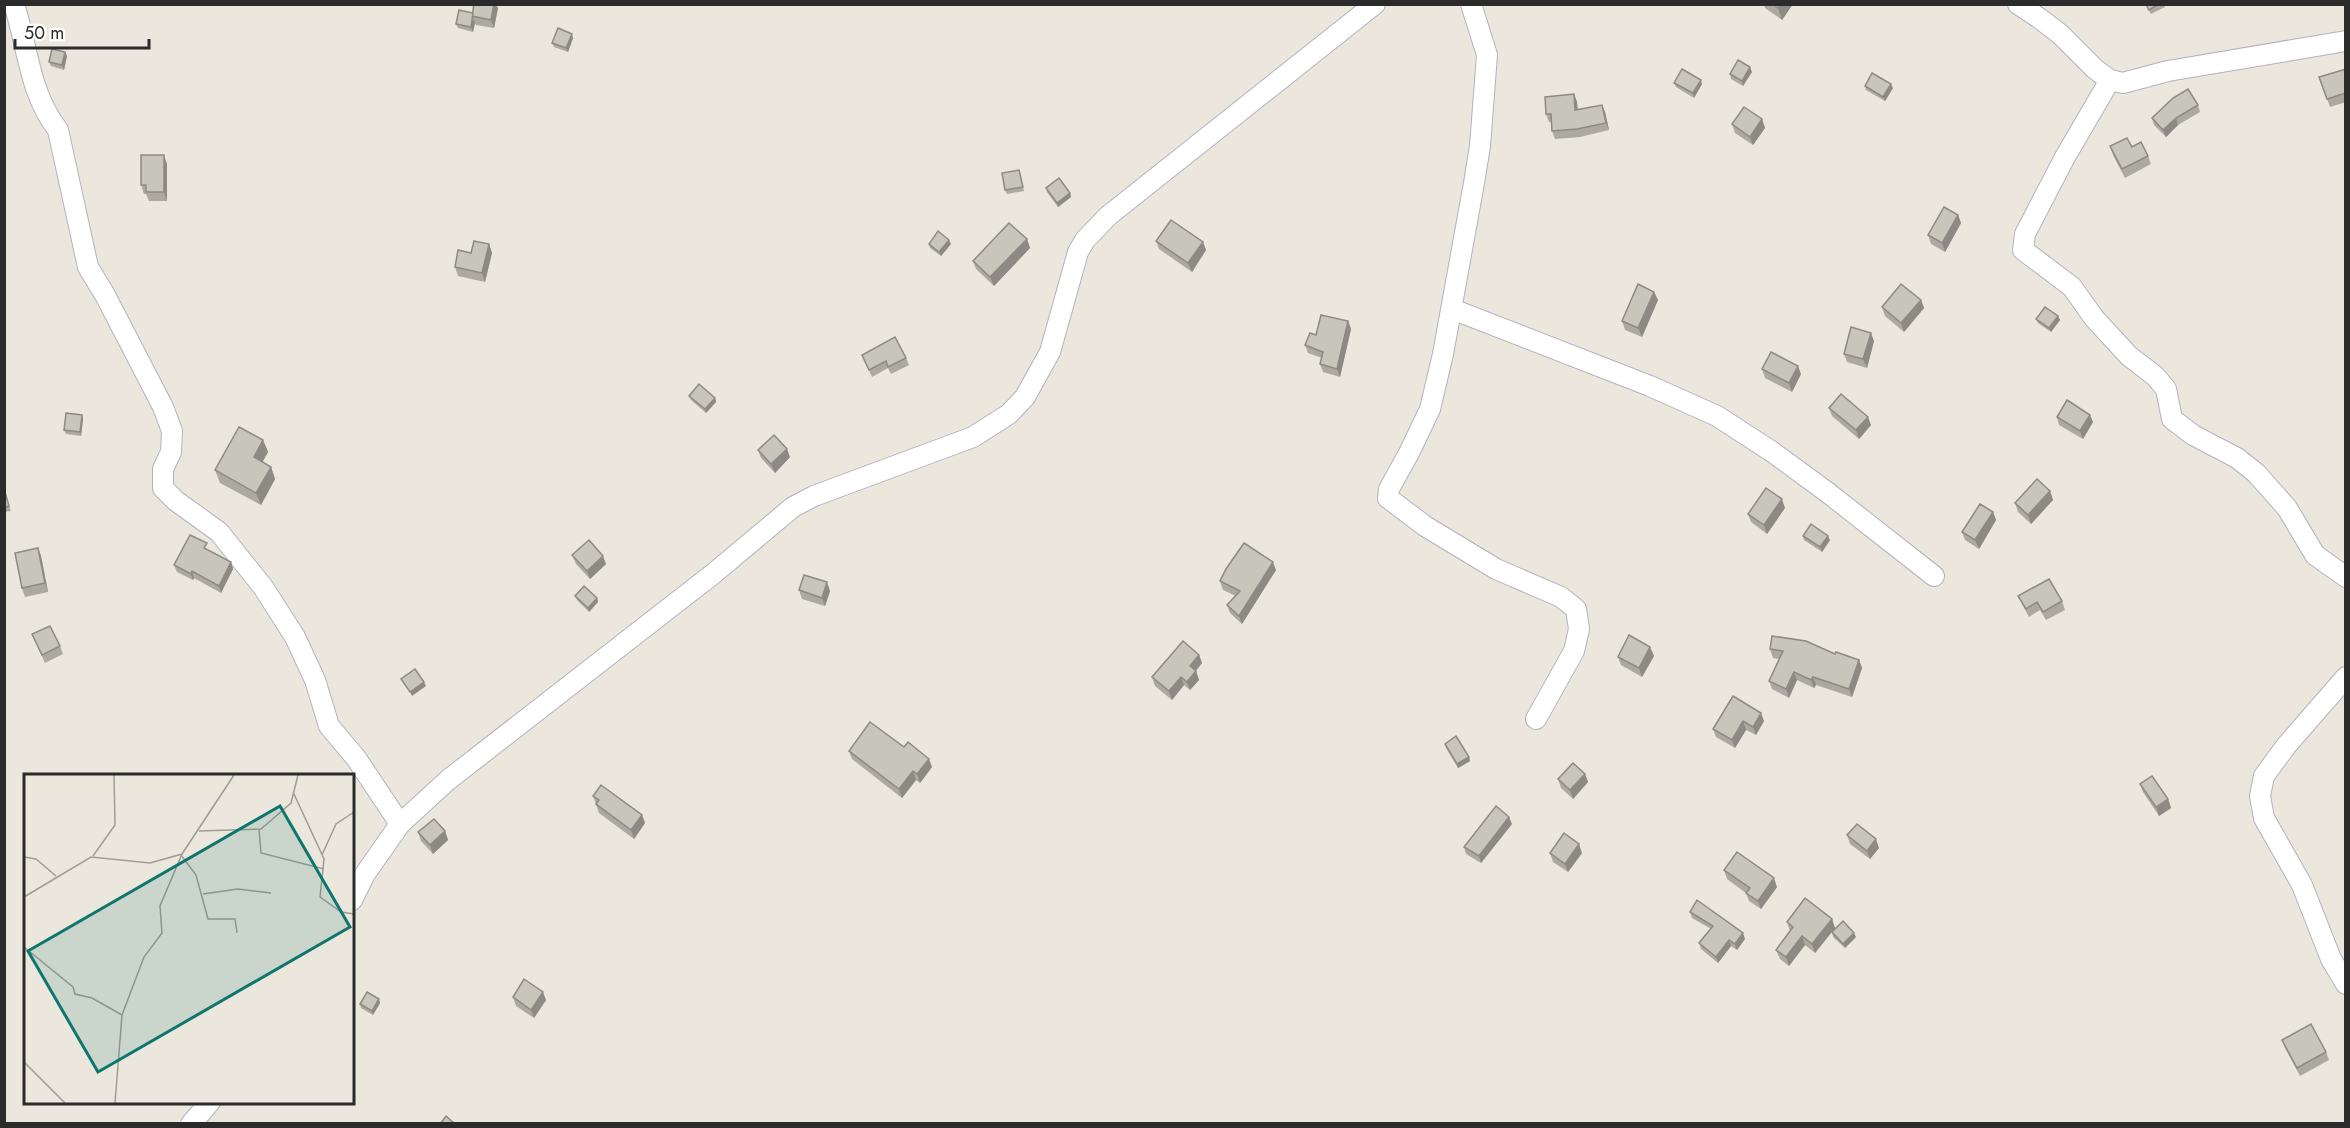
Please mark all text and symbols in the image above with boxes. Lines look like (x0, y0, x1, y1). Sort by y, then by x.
scale bar (15, 12, 148, 50)
text: 50 m (24, 20, 64, 46)
inset map (24, 774, 354, 1104)

